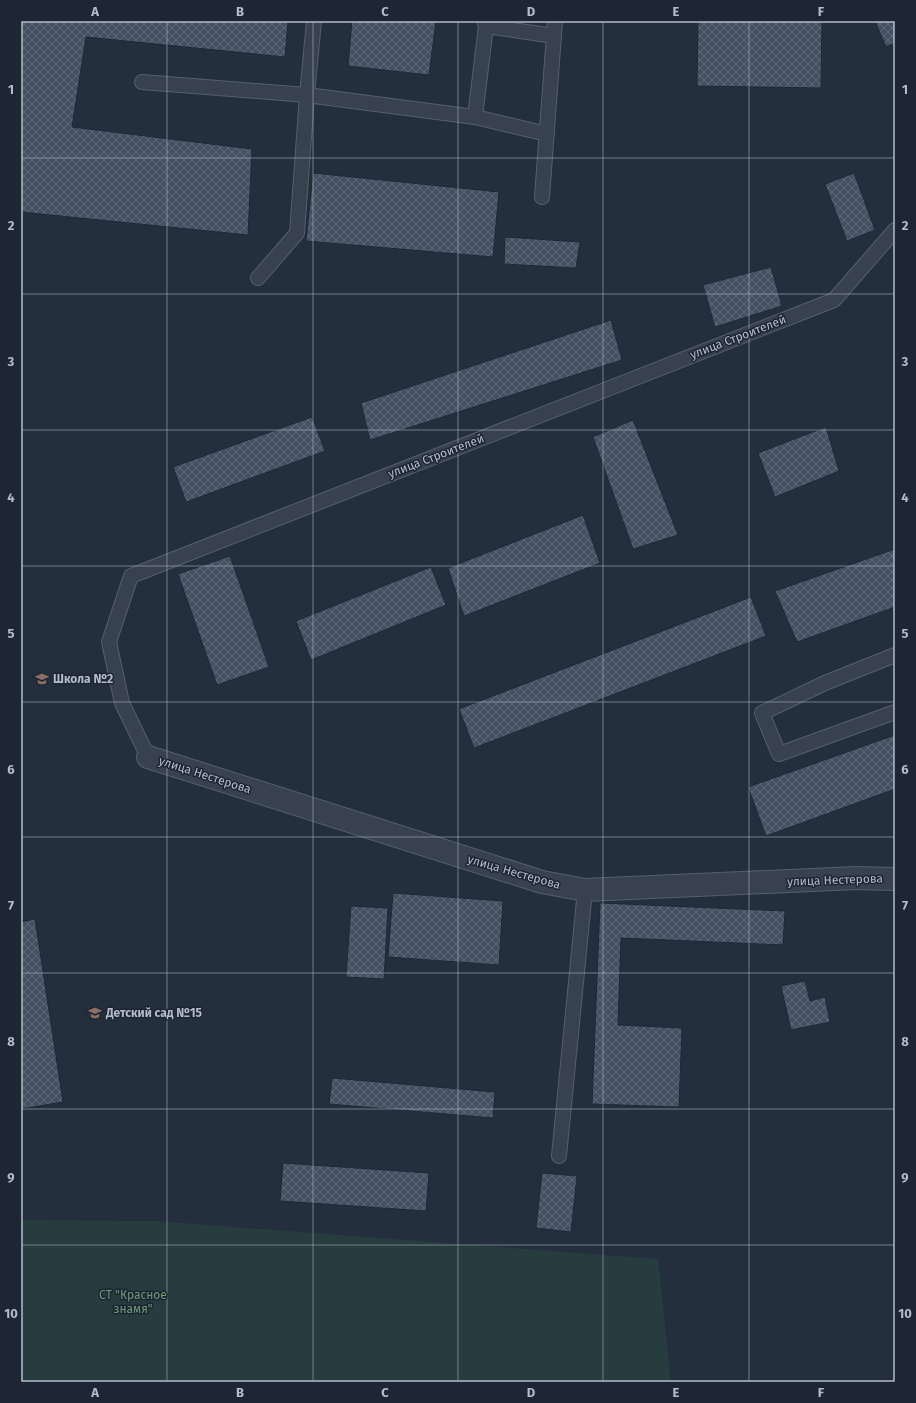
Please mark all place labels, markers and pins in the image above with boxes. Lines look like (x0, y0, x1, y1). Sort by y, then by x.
school or university icon: Школа №2 (34, 671, 50, 687)
place label: Школа №2 (53, 672, 113, 686)
school or university icon: Детский сад №15 (87, 1005, 103, 1021)
place label: Детский сад №15 (105, 1006, 202, 1020)

